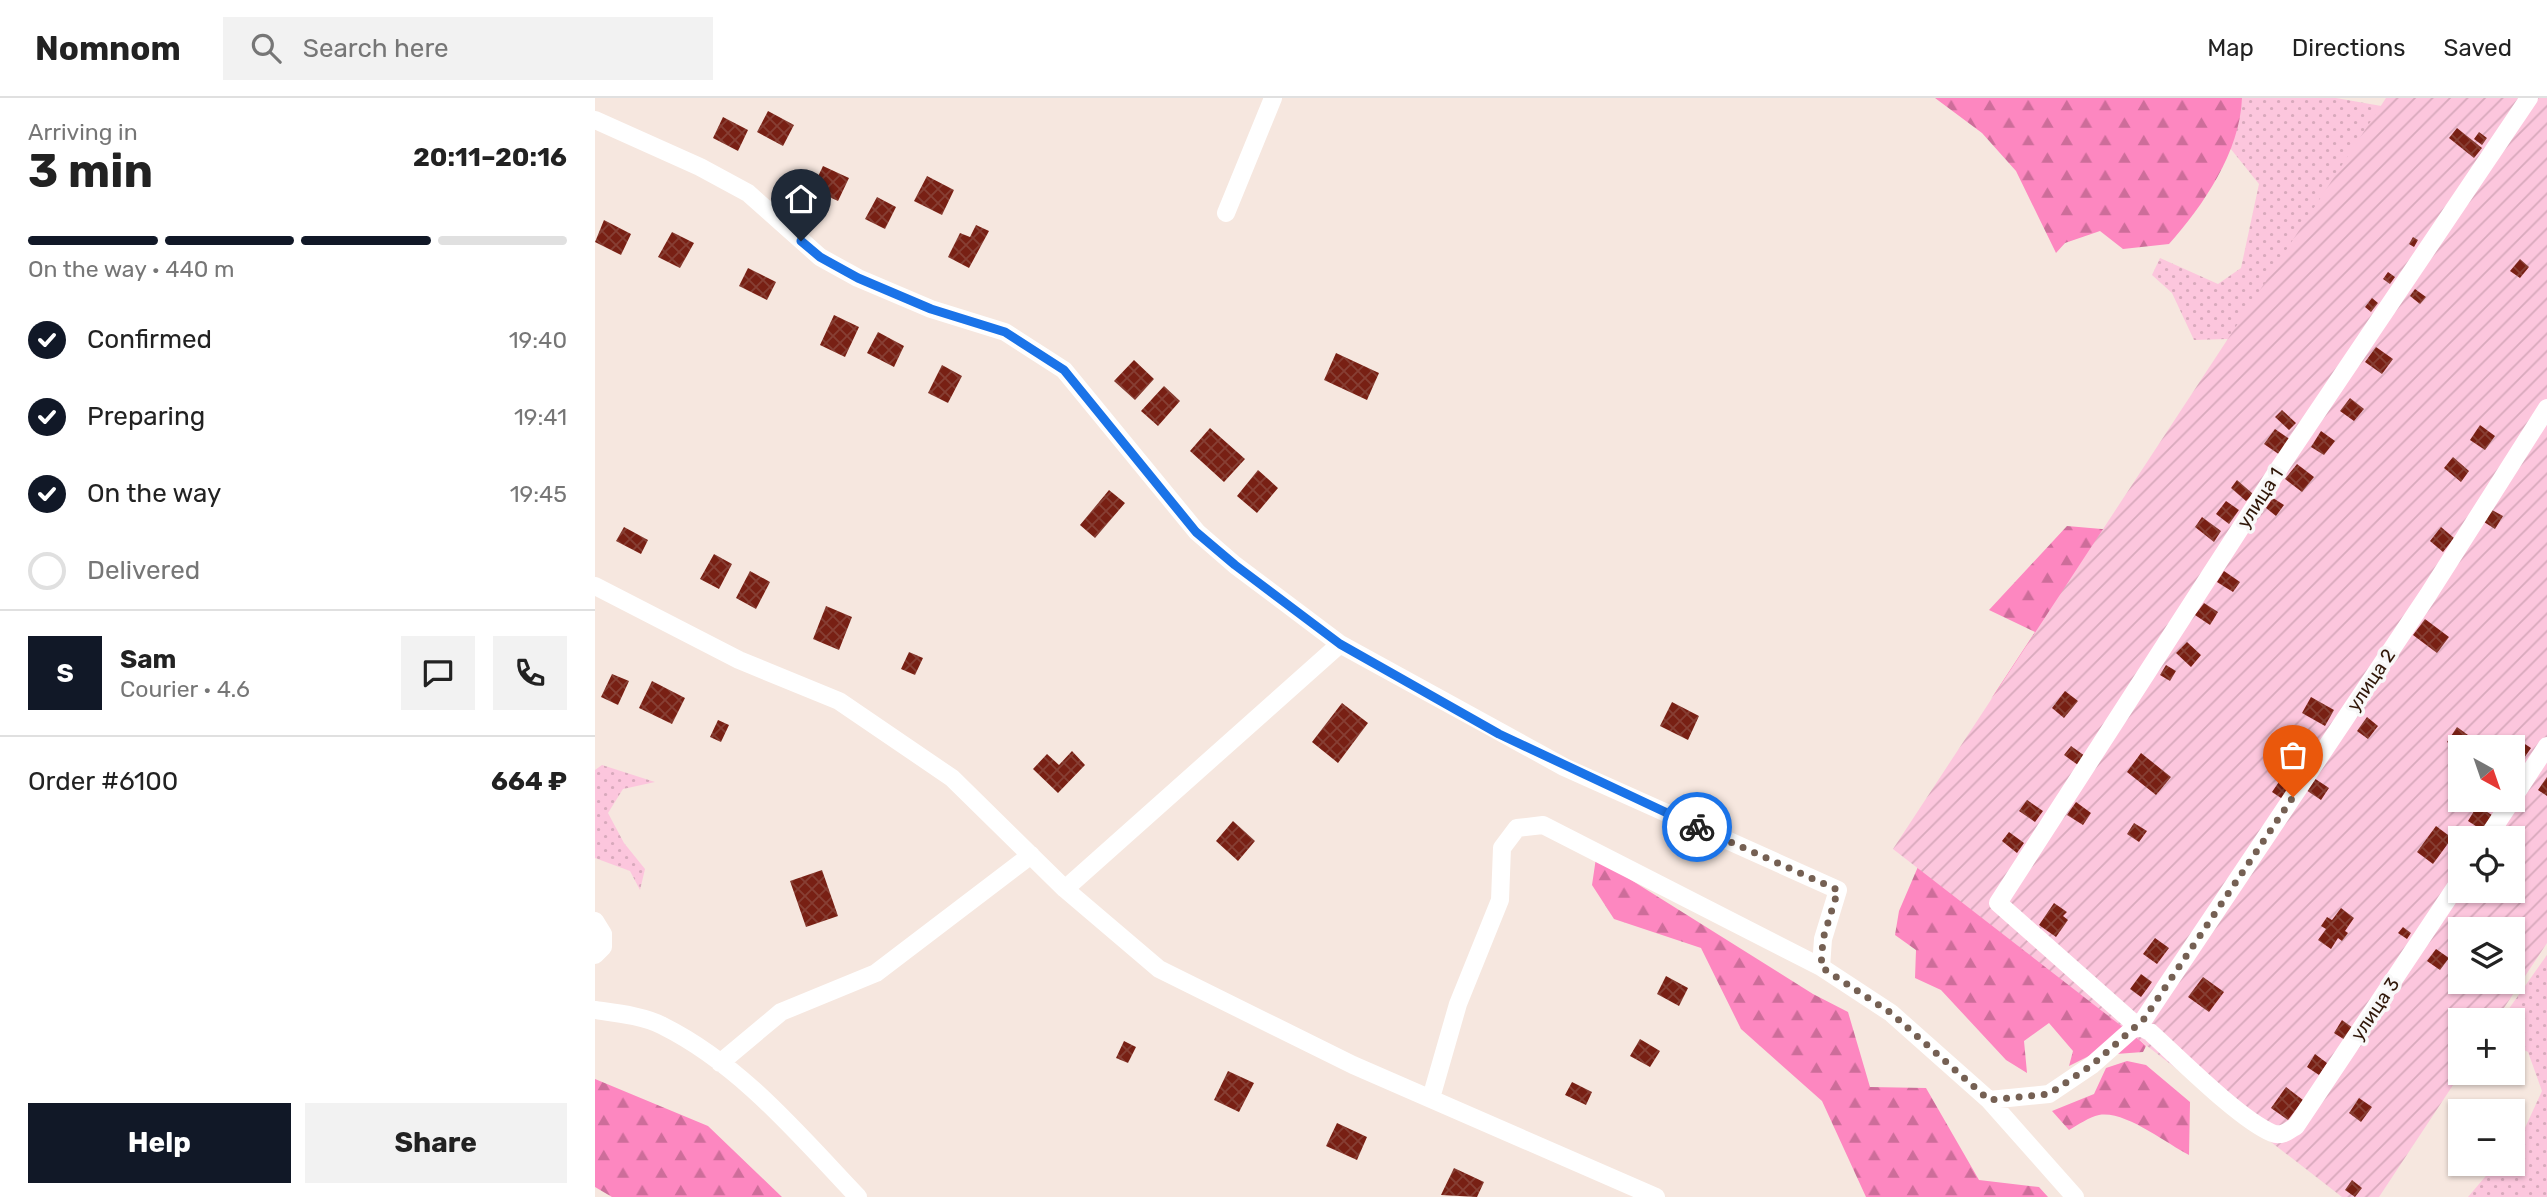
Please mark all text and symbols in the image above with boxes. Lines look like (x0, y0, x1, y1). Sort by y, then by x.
search box (223, 17, 713, 80)
text: Nomnom (35, 29, 181, 68)
icon: search (247, 29, 285, 67)
text: Search here (303, 33, 449, 64)
text: Map (2207, 34, 2254, 62)
text: Directions (2292, 34, 2405, 62)
text: Saved (2443, 34, 2512, 62)
text: Arriving in (28, 118, 138, 146)
text: 20:11–20:16 (413, 142, 567, 173)
text: 3 min (28, 144, 153, 199)
pin (771, 169, 831, 241)
icon: home (782, 180, 820, 218)
text: On the way · 440 m (28, 255, 234, 283)
icon: check (28, 321, 66, 359)
text: Confirmed (87, 324, 212, 355)
text: 19:40 (509, 326, 567, 354)
icon: check (28, 398, 66, 436)
text: Preparing (87, 401, 205, 432)
text: 19:41 (514, 403, 567, 431)
street label: улица 1 (2232, 463, 2288, 533)
icon: check (28, 475, 66, 513)
text: On the way (87, 478, 221, 509)
text: 19:45 (510, 480, 567, 508)
text: Delivered (87, 555, 200, 586)
button: chat (401, 636, 475, 710)
button: phone (493, 636, 567, 710)
text: Sam (120, 644, 176, 675)
street label: улица 2 (2342, 644, 2400, 716)
text: S (56, 658, 74, 689)
text: Courier · 4.6 (120, 675, 250, 703)
pin (2263, 725, 2323, 797)
north arrow (2448, 735, 2525, 812)
map controls (2448, 735, 2525, 1176)
icon: bag (2274, 736, 2312, 774)
text: Order #6100 (28, 766, 178, 797)
text: 664 ₽ (491, 766, 567, 797)
courier (1662, 792, 1732, 862)
icon: bike (1678, 808, 1716, 846)
button: locate (2448, 826, 2525, 903)
button: layers (2448, 917, 2525, 994)
street label: улица 3 (2346, 973, 2404, 1045)
button: + (2448, 1008, 2525, 1085)
button: − (2448, 1099, 2525, 1176)
button: Help (28, 1103, 291, 1183)
button: Share (305, 1103, 567, 1183)

